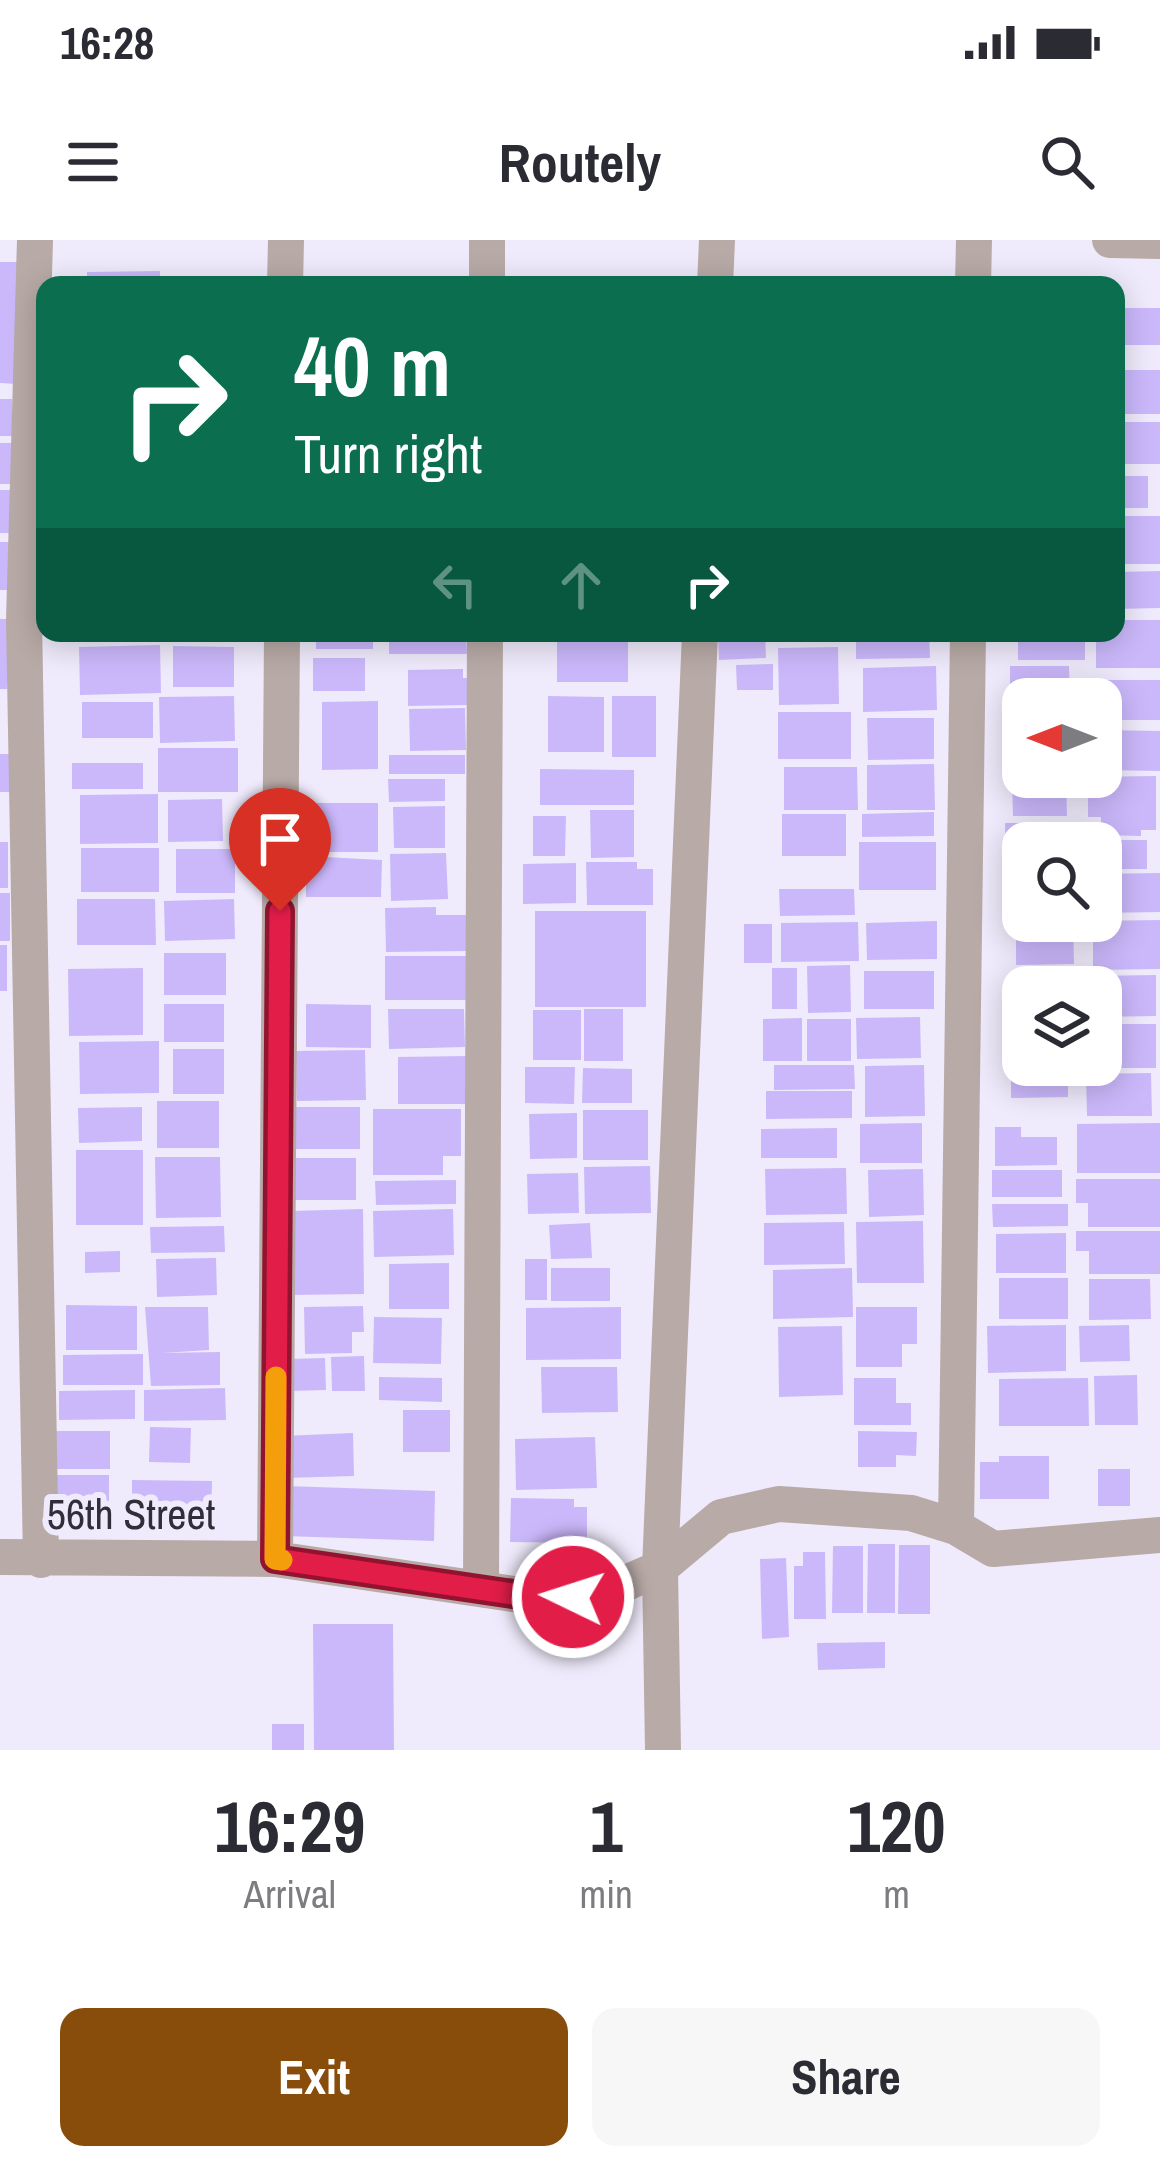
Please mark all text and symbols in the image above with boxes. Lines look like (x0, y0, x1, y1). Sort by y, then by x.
text: 16:28 (60, 12, 154, 73)
text: Routely (499, 126, 661, 199)
icon: menu (60, 129, 126, 195)
icon: search (1034, 129, 1100, 195)
text: 40 m (294, 309, 451, 422)
icon: right (96, 324, 252, 480)
text: Turn right (294, 417, 482, 490)
icon: left (422, 552, 488, 618)
icon: ahead (548, 552, 614, 618)
icon: right (674, 552, 740, 618)
north arrow (1002, 678, 1122, 798)
map controls (1002, 678, 1122, 1086)
pin (229, 788, 331, 911)
icon: arrive (247, 806, 313, 872)
button: search (1002, 822, 1122, 942)
button: layers (1002, 966, 1122, 1086)
street label: 56th Street (47, 1486, 215, 1542)
position arrow (510, 1534, 636, 1660)
text: 16:29 (214, 1777, 365, 1874)
text: 1 (590, 1777, 623, 1874)
text: 120 (847, 1777, 946, 1874)
text: Arrival (244, 1868, 336, 1920)
text: min (580, 1868, 633, 1920)
text: m (883, 1868, 910, 1920)
button: Exit (60, 2008, 568, 2146)
button: Share (592, 2008, 1100, 2146)

